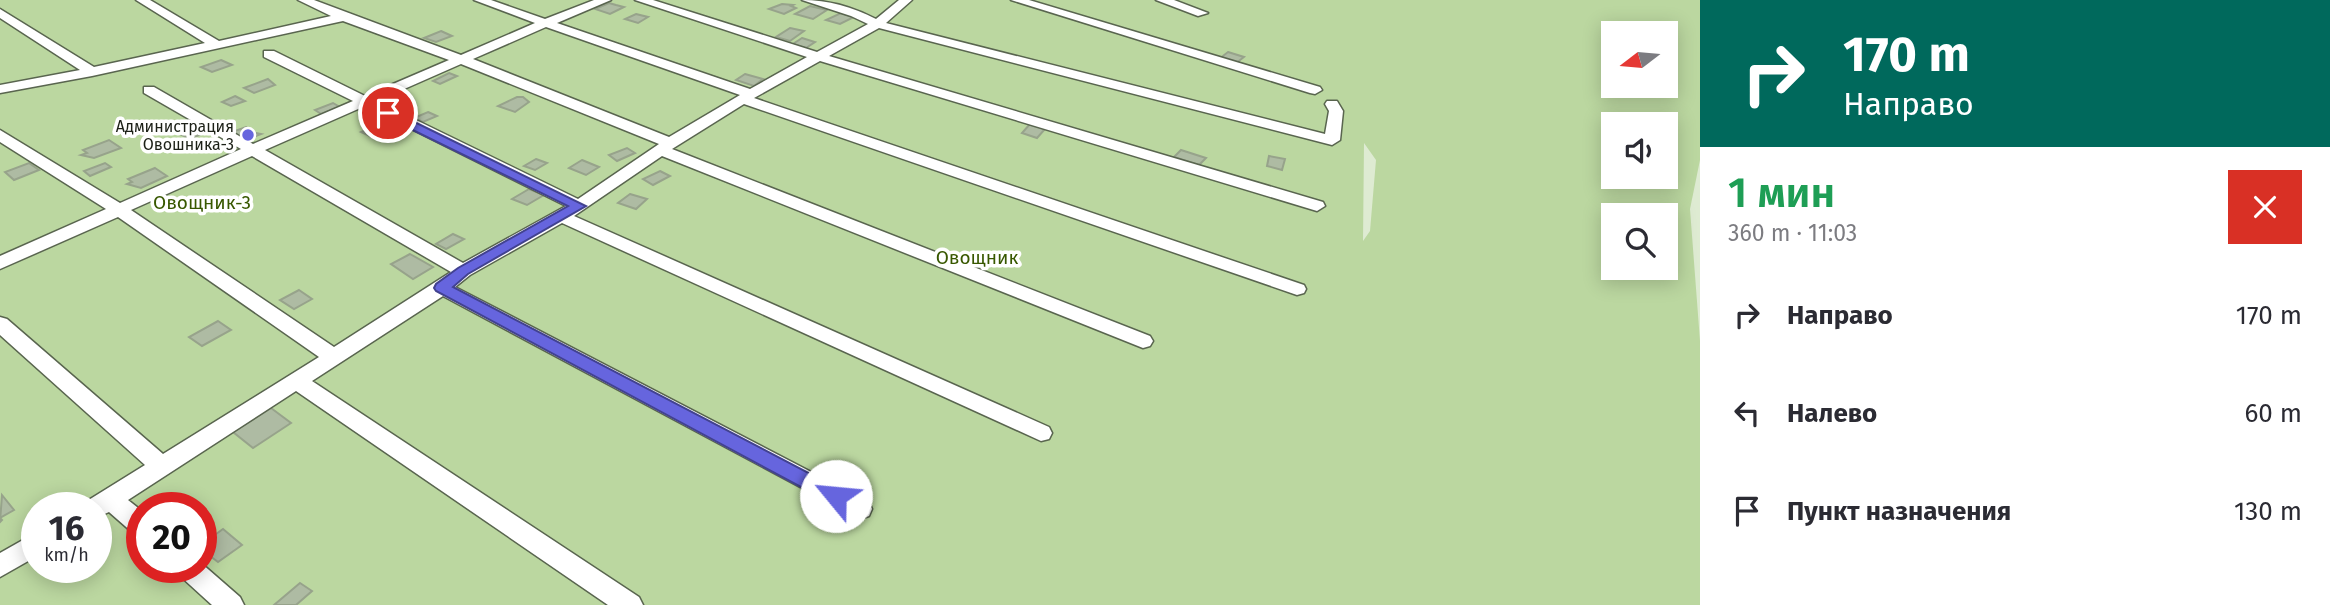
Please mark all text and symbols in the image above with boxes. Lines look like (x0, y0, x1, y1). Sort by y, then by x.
north arrow (1601, 21, 1678, 98)
map controls (1601, 21, 1678, 280)
text: 170 m (1843, 25, 1970, 84)
icon: right (1728, 28, 1819, 119)
pin (358, 83, 418, 143)
text: Направо (1843, 85, 1974, 123)
icon: arrive (369, 94, 407, 132)
button: sound (1601, 112, 1678, 189)
place label: Администрация Овошника-3 (116, 117, 234, 154)
marker: Администрация Овошника-3 (240, 127, 256, 143)
text: 1 мин (1728, 168, 1835, 218)
button: close (2228, 170, 2302, 244)
park label: Овощник-3 (153, 191, 251, 214)
button: search (1601, 203, 1678, 280)
text: 360 m · 11:03 (1728, 219, 1857, 247)
park label: Овощник (936, 246, 1018, 269)
icon: right (1728, 296, 1766, 334)
text: Направо (1787, 300, 1893, 331)
text: 170 m (2236, 300, 2302, 331)
icon: left (1728, 394, 1766, 432)
text: Налево (1787, 398, 1877, 429)
text: 60 m (2244, 398, 2302, 429)
position arrow (799, 459, 873, 533)
speed limit sign: 20 (126, 492, 217, 583)
icon: arrive (1728, 492, 1766, 530)
text: Пункт назначения (1787, 496, 2011, 527)
text: 130 m (2234, 496, 2302, 527)
text: 16 (49, 507, 84, 549)
text: km/h (44, 544, 89, 566)

